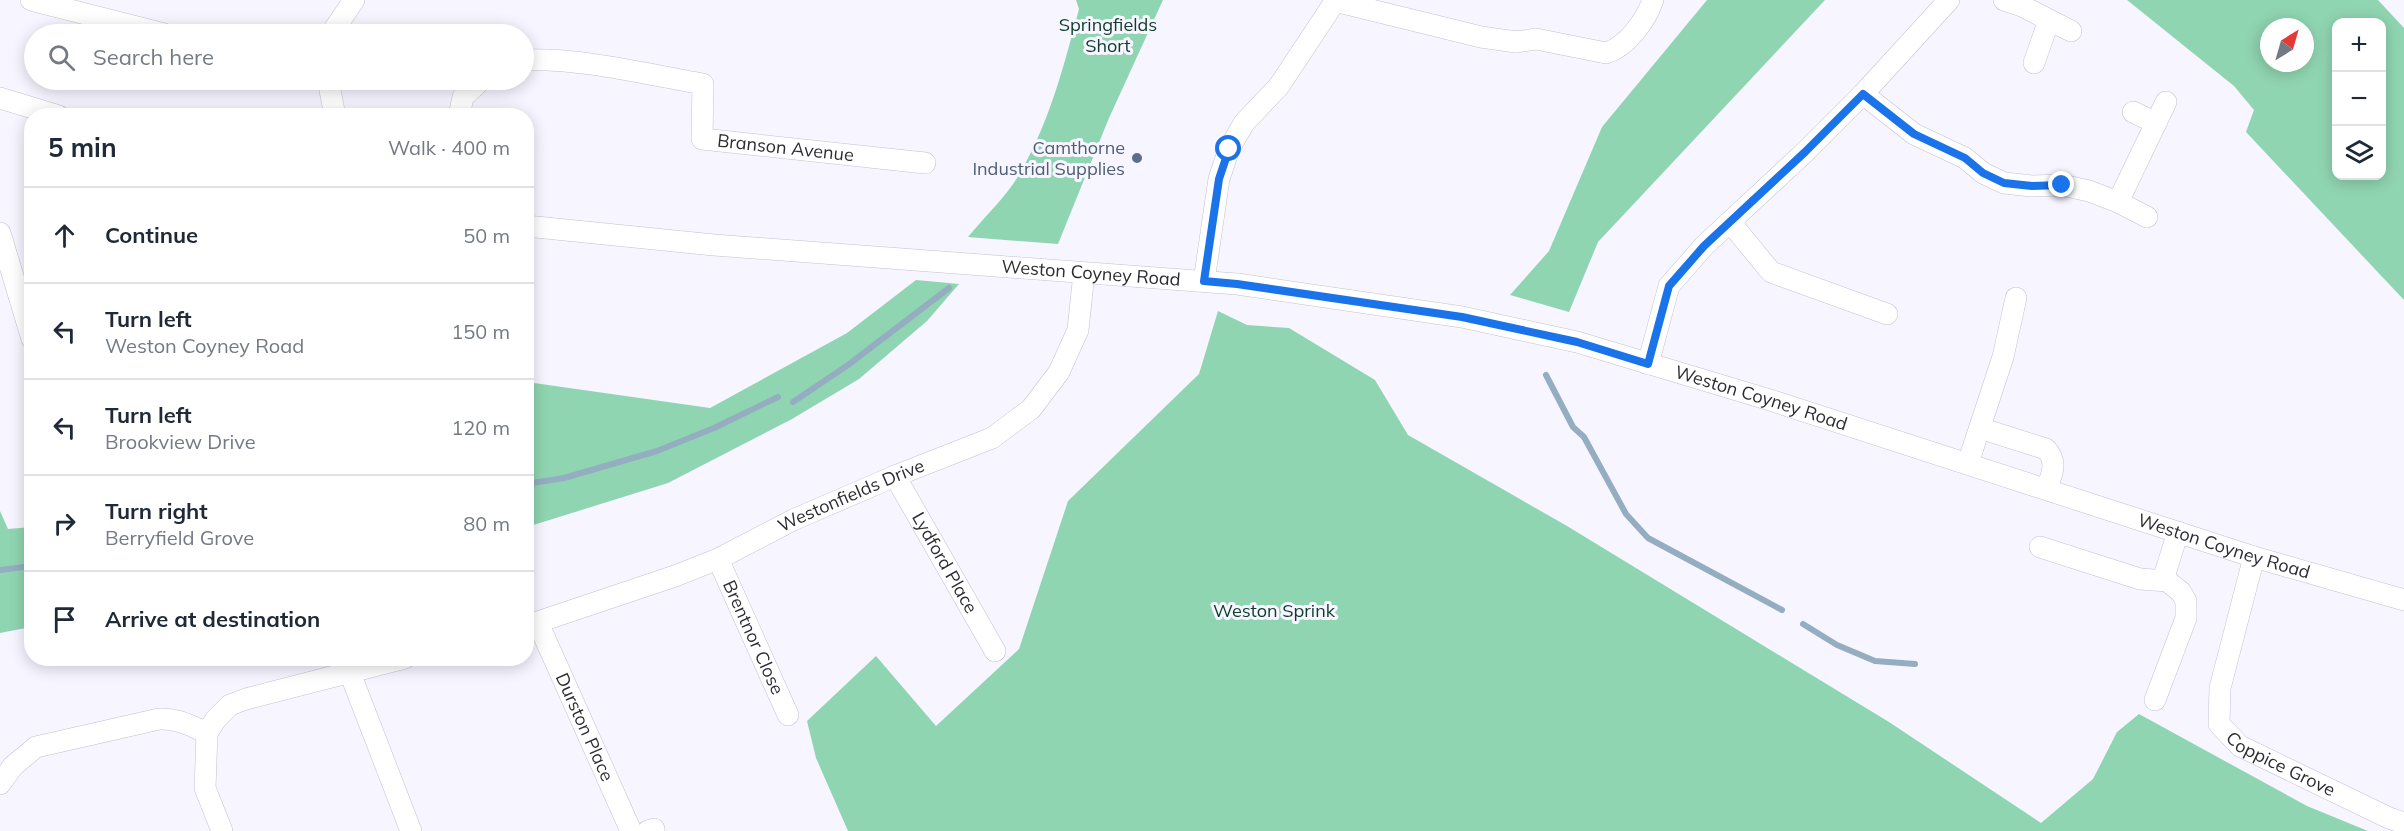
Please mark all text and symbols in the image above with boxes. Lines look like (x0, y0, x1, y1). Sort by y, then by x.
park label: Springfields Short (1059, 13, 1157, 57)
north arrow (2260, 18, 2314, 72)
map controls (2332, 18, 2386, 180)
button: + (2332, 18, 2386, 72)
search box (24, 24, 534, 90)
icon: search (45, 41, 78, 74)
text: Search here (93, 43, 214, 71)
button: − (2332, 72, 2386, 126)
button: layers (2332, 126, 2386, 180)
street label: Branson Avenue (716, 129, 855, 166)
text: 5 min (48, 131, 117, 164)
text: Walk · 400 m (388, 135, 510, 160)
route start (1215, 135, 1241, 161)
place label: Camthorne Industrial Supplies (972, 136, 1125, 180)
marker: Camthorne Industrial Supplies (1130, 151, 1144, 165)
route end (2048, 171, 2074, 197)
icon: ahead (48, 219, 81, 252)
text: Continue (105, 221, 198, 249)
text: 50 m (463, 223, 510, 248)
street label: Weston Coyney Road (1001, 254, 1181, 291)
text: Turn left (105, 305, 192, 333)
icon: left (48, 315, 81, 348)
text: 150 m (451, 319, 510, 344)
text: Weston Coyney Road (105, 333, 304, 358)
street label: Weston Coyney Road (1672, 360, 1850, 435)
text: Turn left (105, 401, 192, 429)
icon: left (48, 411, 81, 444)
text: 120 m (451, 415, 510, 440)
text: Brookview Drive (105, 429, 256, 454)
street label: Westonfields Drive (774, 454, 927, 537)
text: Turn right (105, 497, 208, 525)
icon: right (48, 507, 81, 540)
street label: Lydford Place (907, 508, 983, 617)
street label: Weston Coyney Road (2135, 508, 2313, 584)
text: 80 m (463, 511, 510, 536)
text: Berryfield Grove (105, 525, 254, 550)
street label: Brentnor Close (718, 576, 789, 698)
park label: Weston Sprink (1213, 599, 1336, 622)
icon: arrive (48, 603, 81, 636)
text: Arrive at destination (105, 605, 320, 633)
street label: Durston Place (551, 669, 619, 785)
street label: Coppice Grove (2221, 726, 2339, 801)

